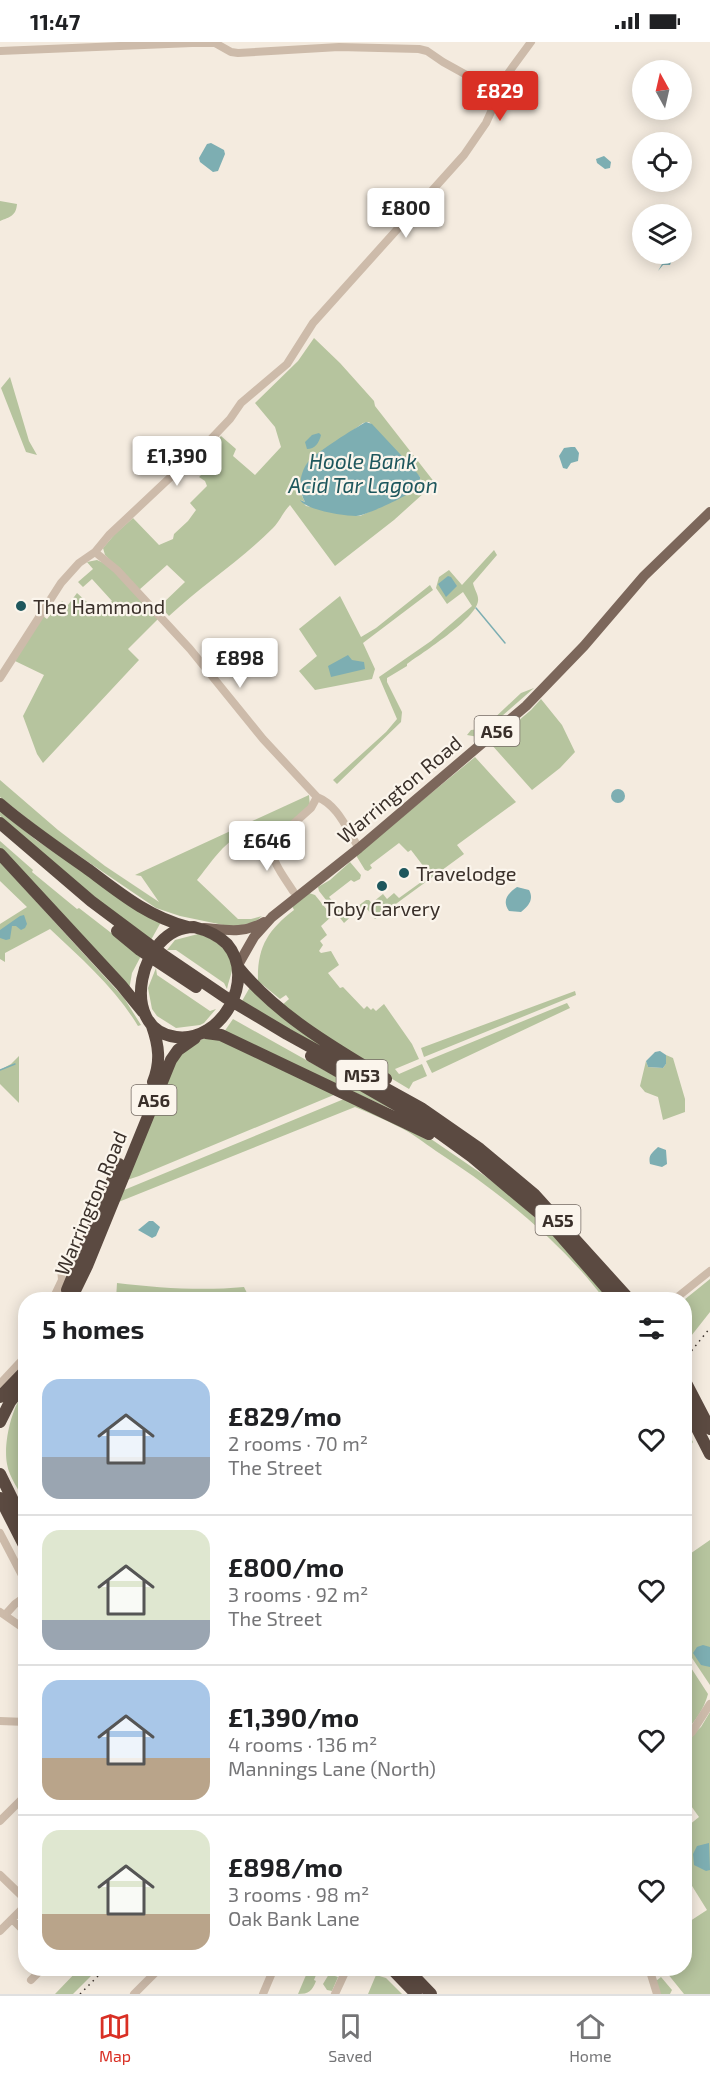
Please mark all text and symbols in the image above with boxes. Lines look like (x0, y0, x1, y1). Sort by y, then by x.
text: 11:47 (30, 8, 80, 34)
north arrow (632, 60, 692, 120)
map controls (632, 60, 692, 264)
pin: £829 (464, 71, 536, 122)
text: £829 (476, 78, 524, 102)
button: locate (632, 132, 692, 192)
pin: £800 (370, 188, 442, 239)
text: £800 (381, 195, 431, 219)
button: layers (632, 204, 692, 264)
pin: £1,390 (128, 436, 226, 487)
text: £1,390 (147, 443, 207, 467)
water label: Hoole Bank Acid Tar Lagoon (287, 448, 438, 497)
place label: The Hammond (33, 594, 165, 618)
marker: The Hammond (14, 599, 28, 613)
pin: £898 (204, 638, 276, 689)
text: £898 (216, 645, 264, 669)
road number: A56 (474, 716, 520, 746)
street label: Warrington Road (332, 730, 466, 848)
pin: £646 (231, 821, 303, 872)
text: £646 (243, 828, 291, 852)
place label: Travelodge (416, 861, 517, 885)
marker: Travelodge (397, 866, 411, 880)
marker: Toby Carvery (375, 879, 389, 893)
place label: Toby Carvery (324, 896, 441, 920)
road number: M53 (336, 1060, 388, 1090)
road number: A56 (132, 1085, 176, 1115)
street label: Warrington Road (49, 1127, 131, 1279)
road number: A55 (536, 1205, 580, 1235)
icon: filters (635, 1312, 668, 1345)
text: 5 homes (42, 1313, 144, 1344)
text: £829/mo (228, 1400, 342, 1431)
icon: home (90, 1403, 162, 1475)
icon: heart (635, 1423, 668, 1456)
text: 2 rooms · 70 m² (228, 1431, 368, 1455)
text: The Street (228, 1455, 322, 1479)
text: £800/mo (228, 1551, 344, 1582)
icon: home (90, 1554, 162, 1626)
icon: heart (635, 1574, 668, 1607)
text: 3 rooms · 92 m² (228, 1582, 368, 1606)
text: The Street (228, 1606, 322, 1630)
text: £1,390/mo (228, 1701, 359, 1732)
icon: home (90, 1704, 162, 1776)
icon: heart (635, 1724, 668, 1757)
text: 4 rooms · 136 m² (228, 1732, 377, 1756)
text: Mannings Lane (North) (228, 1756, 436, 1780)
text: £898/mo (228, 1851, 343, 1882)
icon: home (90, 1854, 162, 1926)
icon: heart (635, 1874, 668, 1907)
text: 3 rooms · 98 m² (228, 1882, 369, 1906)
text: Oak Bank Lane (228, 1906, 360, 1930)
tab: Map (98, 2010, 131, 2065)
tab: Saved (328, 2010, 372, 2065)
tab: Home (569, 2010, 612, 2065)

